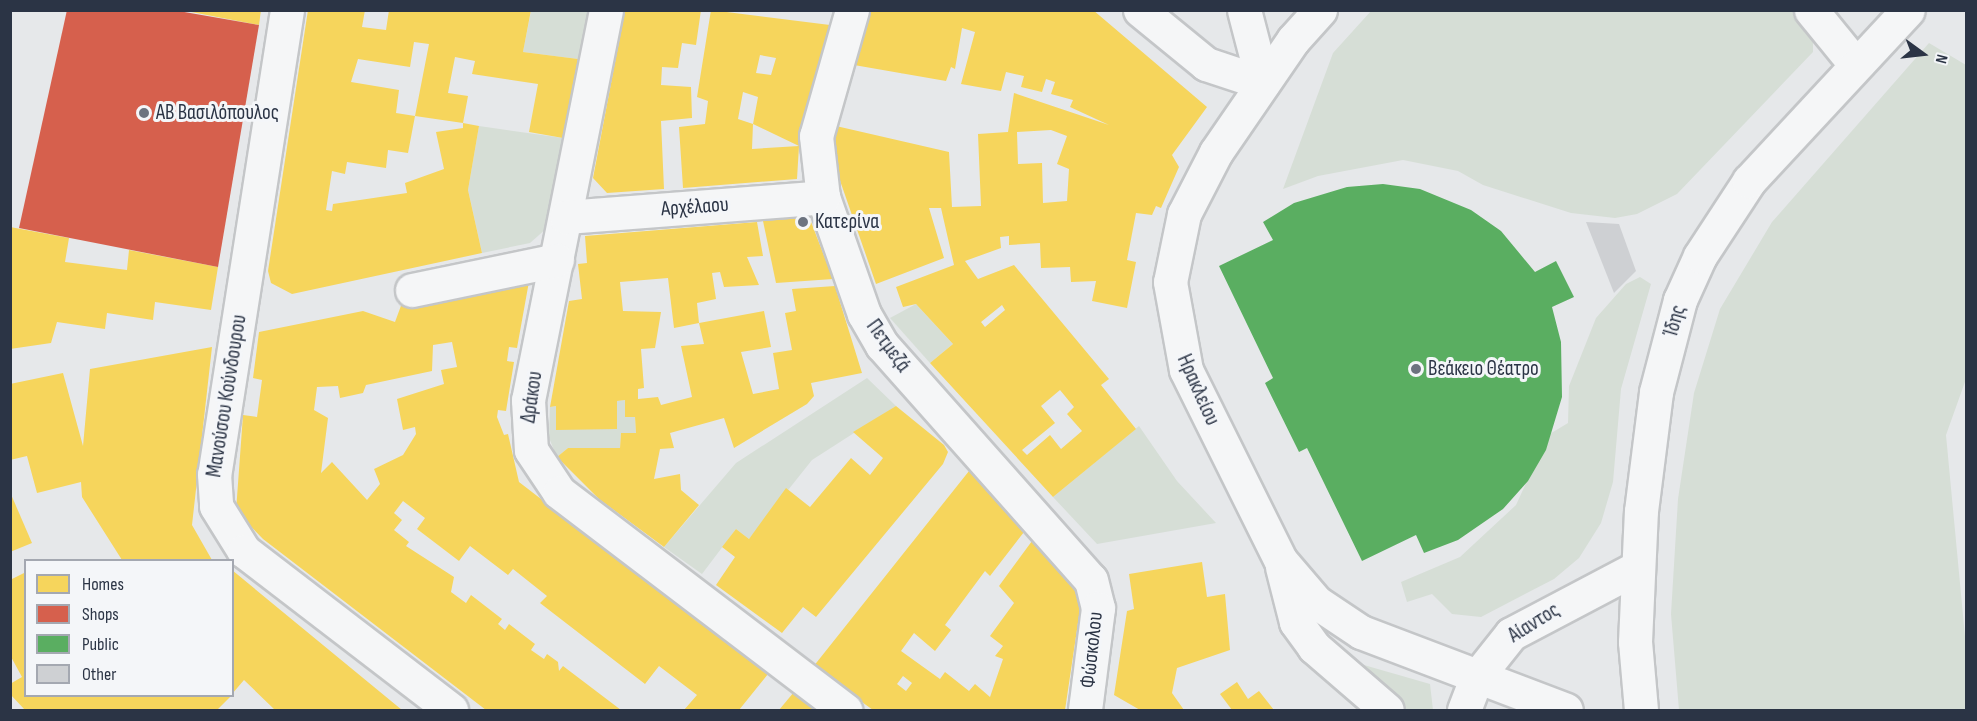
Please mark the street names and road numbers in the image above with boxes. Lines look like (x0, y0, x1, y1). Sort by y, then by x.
street label: Αρχέλαου (660, 192, 730, 222)
street label: Ίδης (1658, 302, 1692, 340)
street label: Μανούσου Κούνδουρου (202, 313, 252, 479)
street label: Πετμεζά (861, 315, 915, 377)
street label: Ηρακλείου (1171, 351, 1225, 429)
street label: Δράκου (516, 370, 548, 424)
street label: Αίαντος (1504, 598, 1564, 648)
street label: Φώσκολου (1075, 611, 1109, 689)

